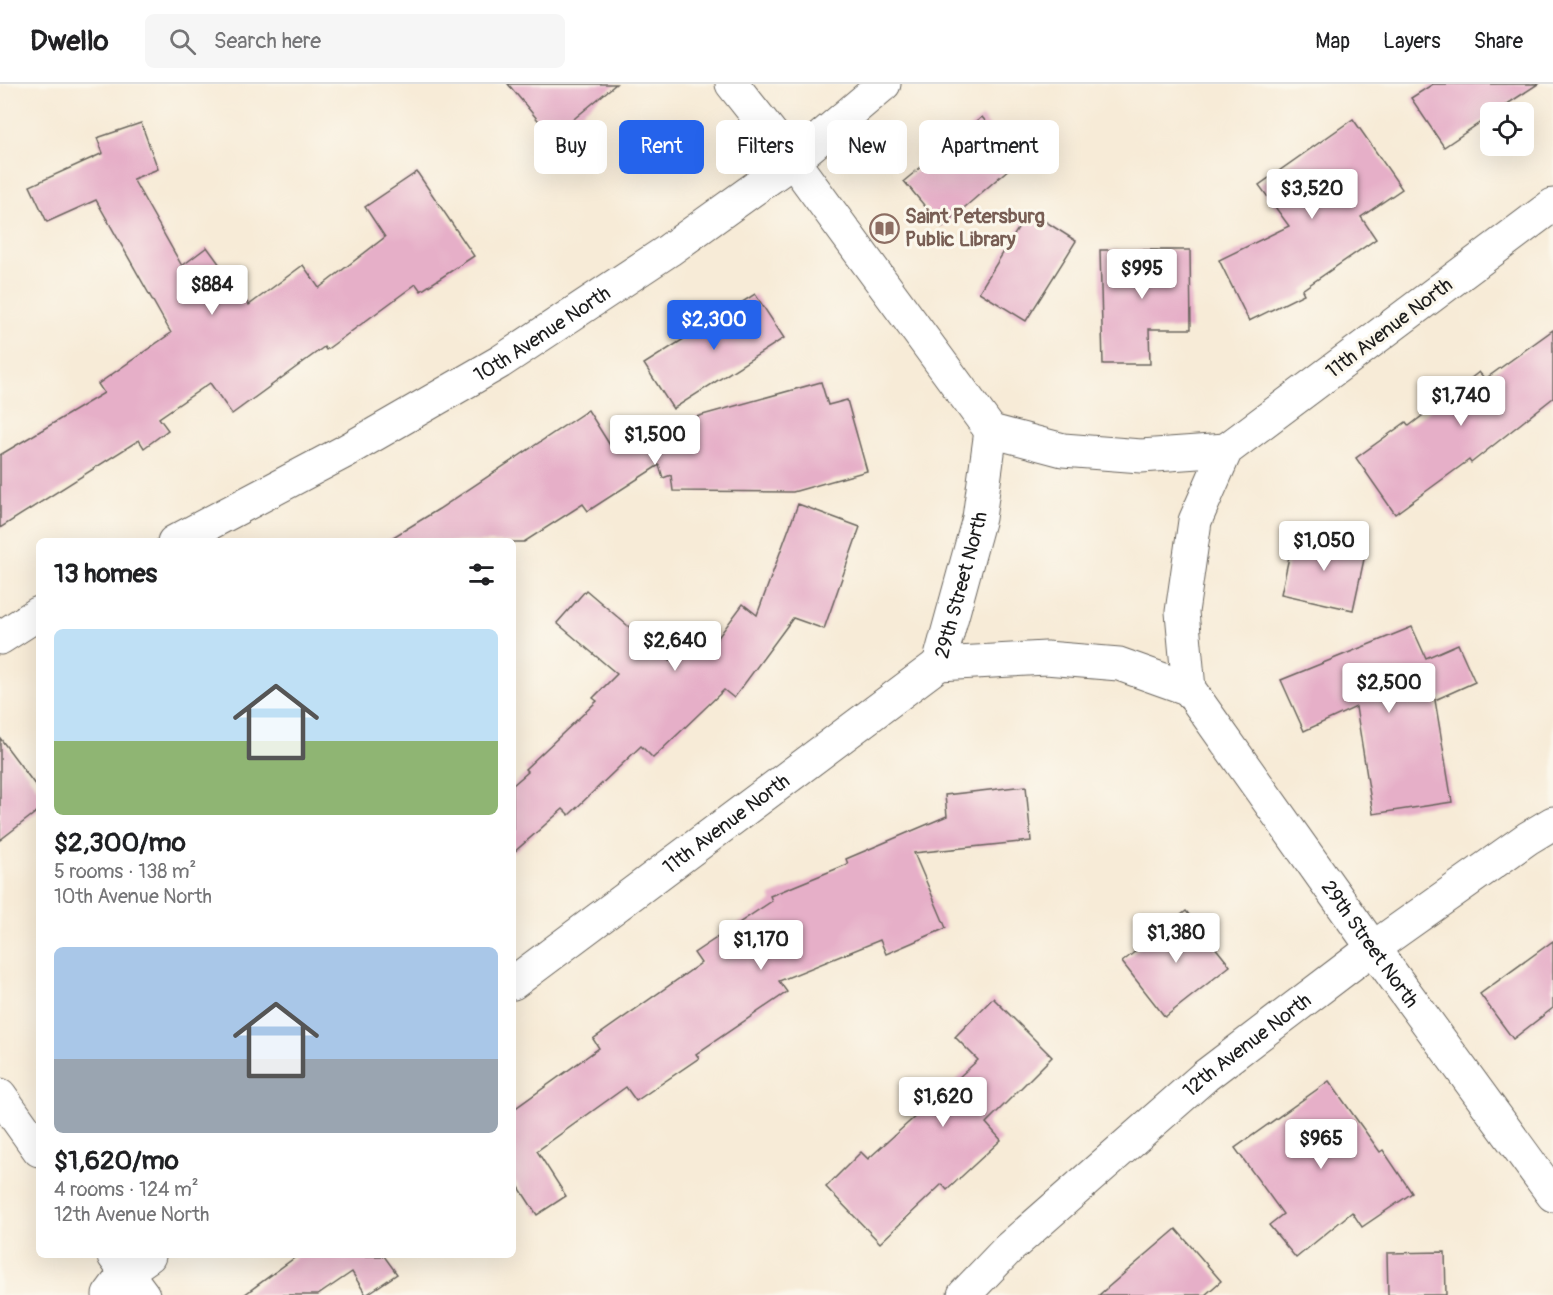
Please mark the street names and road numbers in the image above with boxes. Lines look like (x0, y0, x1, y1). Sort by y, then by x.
street label: 11th Avenue North (1321, 272, 1457, 384)
street label: 10th Avenue North (469, 280, 615, 387)
street label: 29th Street North (929, 510, 992, 661)
street label: 11th Avenue North (658, 768, 794, 879)
street label: 29th Street North (1316, 875, 1425, 1012)
street label: 12th Avenue North (1178, 987, 1316, 1102)

